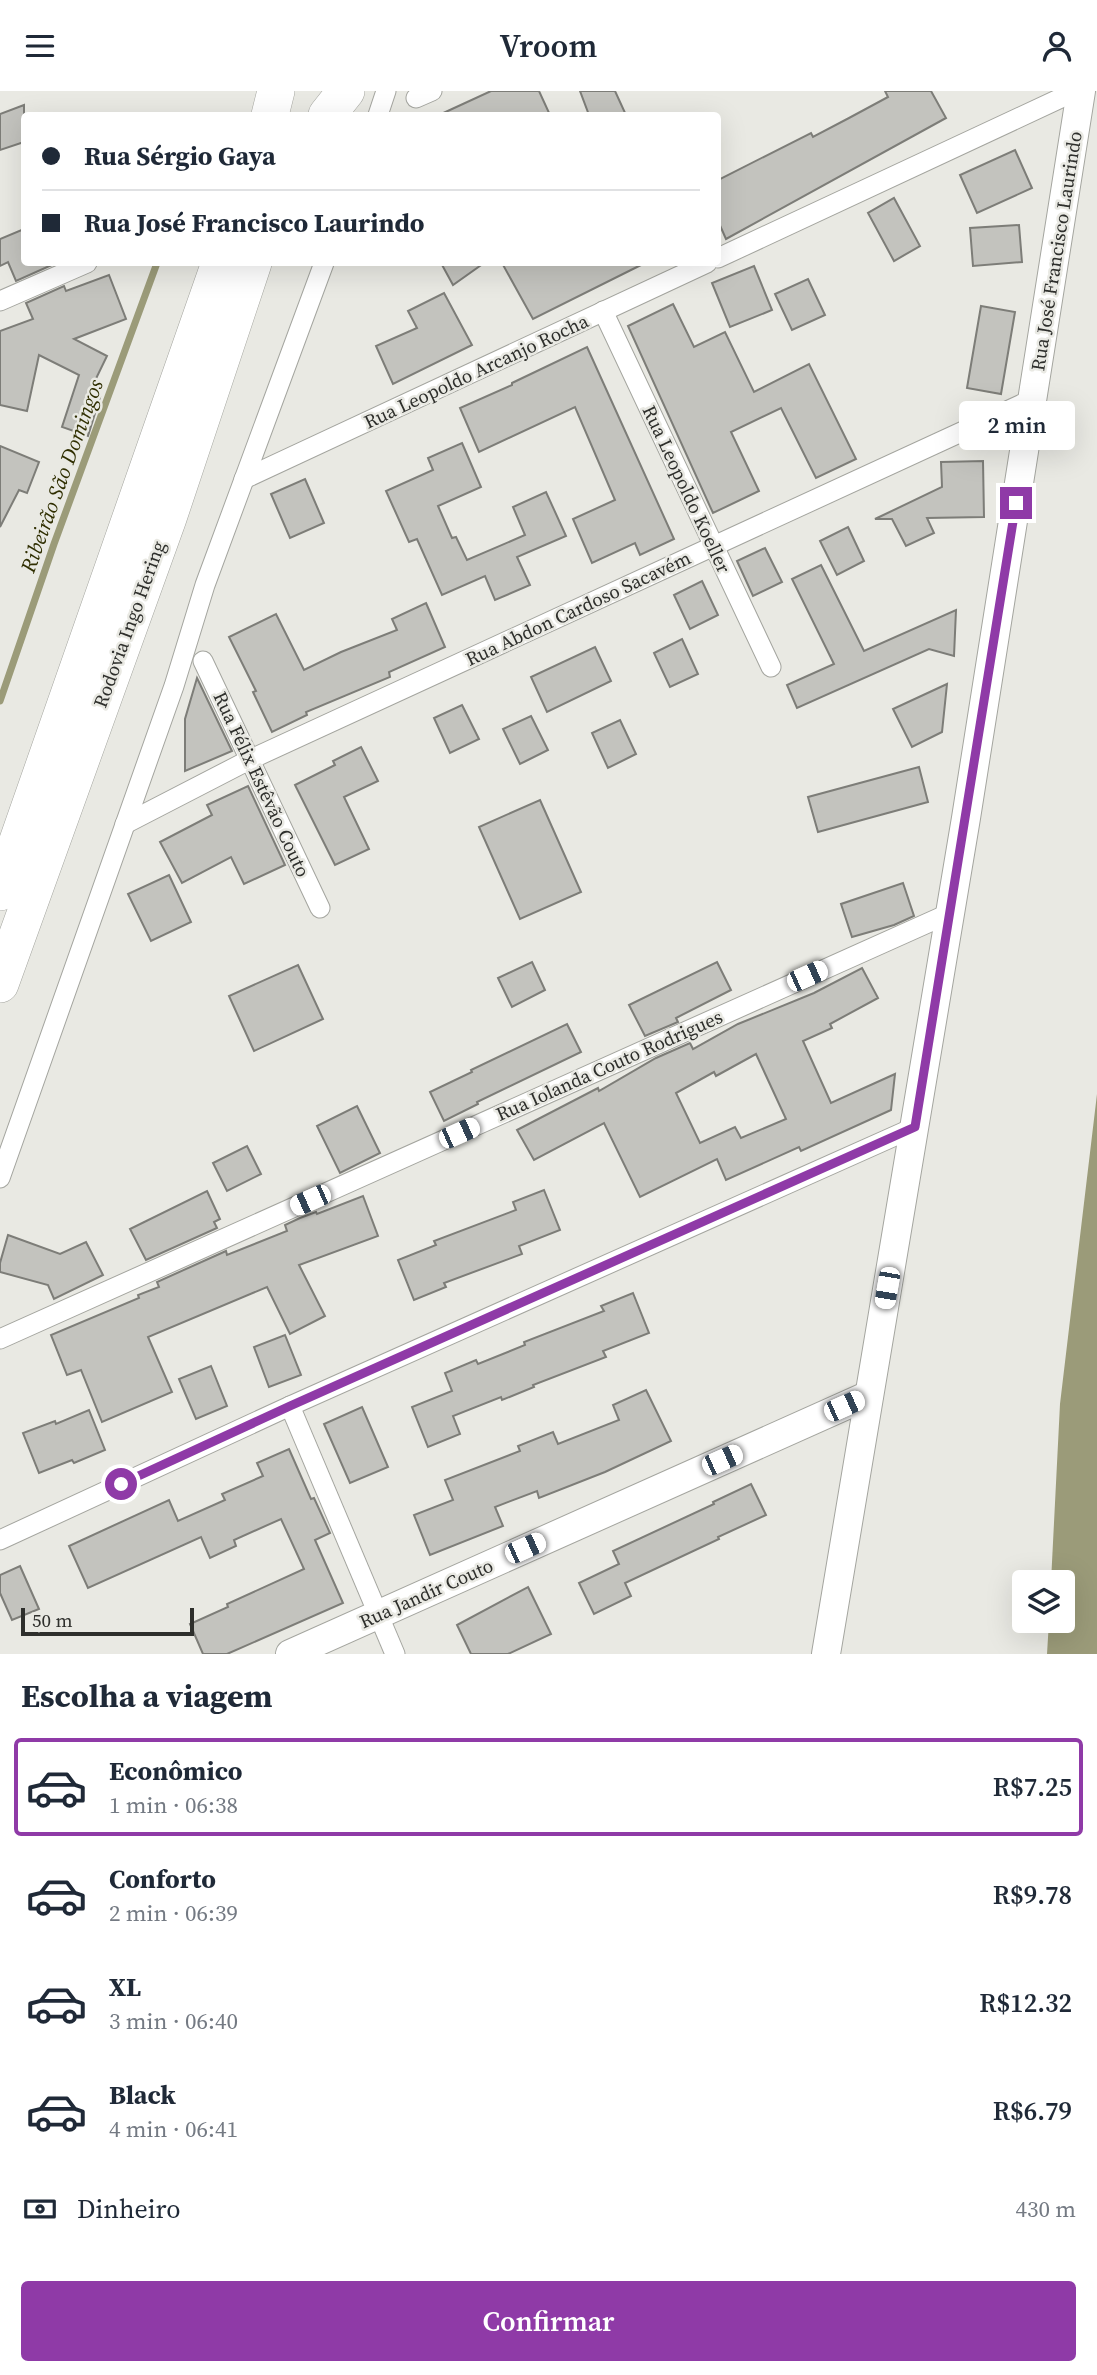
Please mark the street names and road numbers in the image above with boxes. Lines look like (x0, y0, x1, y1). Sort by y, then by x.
street label: Rua José Francisco Laurindo (1024, 129, 1088, 373)
street label: Rua Leopoldo Arcanjo Rocha (360, 307, 593, 435)
street label: Rua Leopoldo Koeller (637, 401, 737, 577)
street label: Rodovia Ingo Hering (87, 537, 171, 711)
street label: Rua Abdon Cardoso Sacavém (461, 544, 695, 672)
street label: Rua Félix Estêvão Couto (208, 687, 316, 881)
street label: Rua Iolanda Couto Rodrigues (492, 1003, 726, 1127)
street label: Rua Jandir Couto (355, 1552, 497, 1634)

